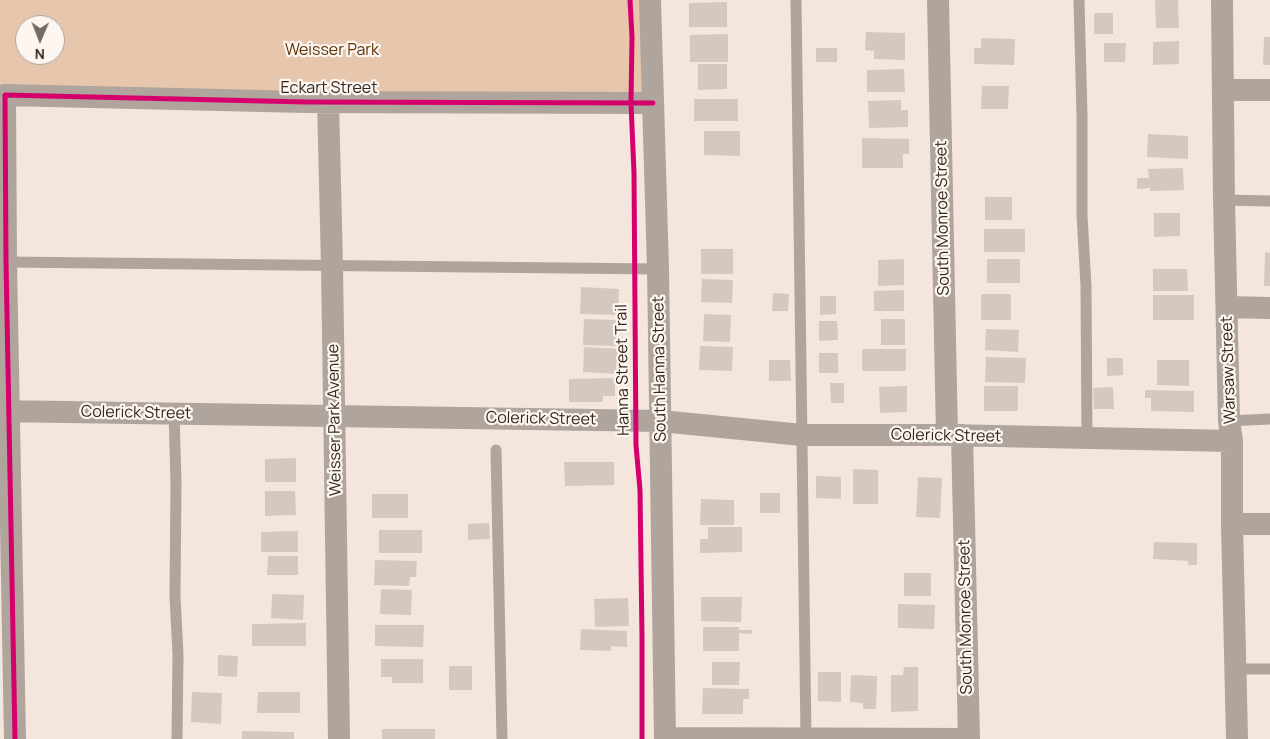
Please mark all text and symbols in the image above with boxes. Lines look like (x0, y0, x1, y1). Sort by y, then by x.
north arrow (15, 15, 65, 65)
park label: Weisser Park (285, 41, 379, 61)
text: N (35, 45, 45, 64)
street label: Eckart Street (280, 79, 378, 99)
street label: South Monroe Street (932, 140, 954, 296)
street label: South Hanna Street (649, 296, 671, 442)
street label: Hanna Street Trail (612, 304, 634, 436)
street label: Warsaw Street (1218, 316, 1240, 424)
street label: Weisser Park Avenue (324, 344, 346, 496)
street label: Colerick Street (81, 402, 191, 424)
street label: Colerick Street (486, 408, 596, 430)
street label: Colerick Street (891, 425, 1001, 447)
street label: South Monroe Street (955, 539, 977, 695)

